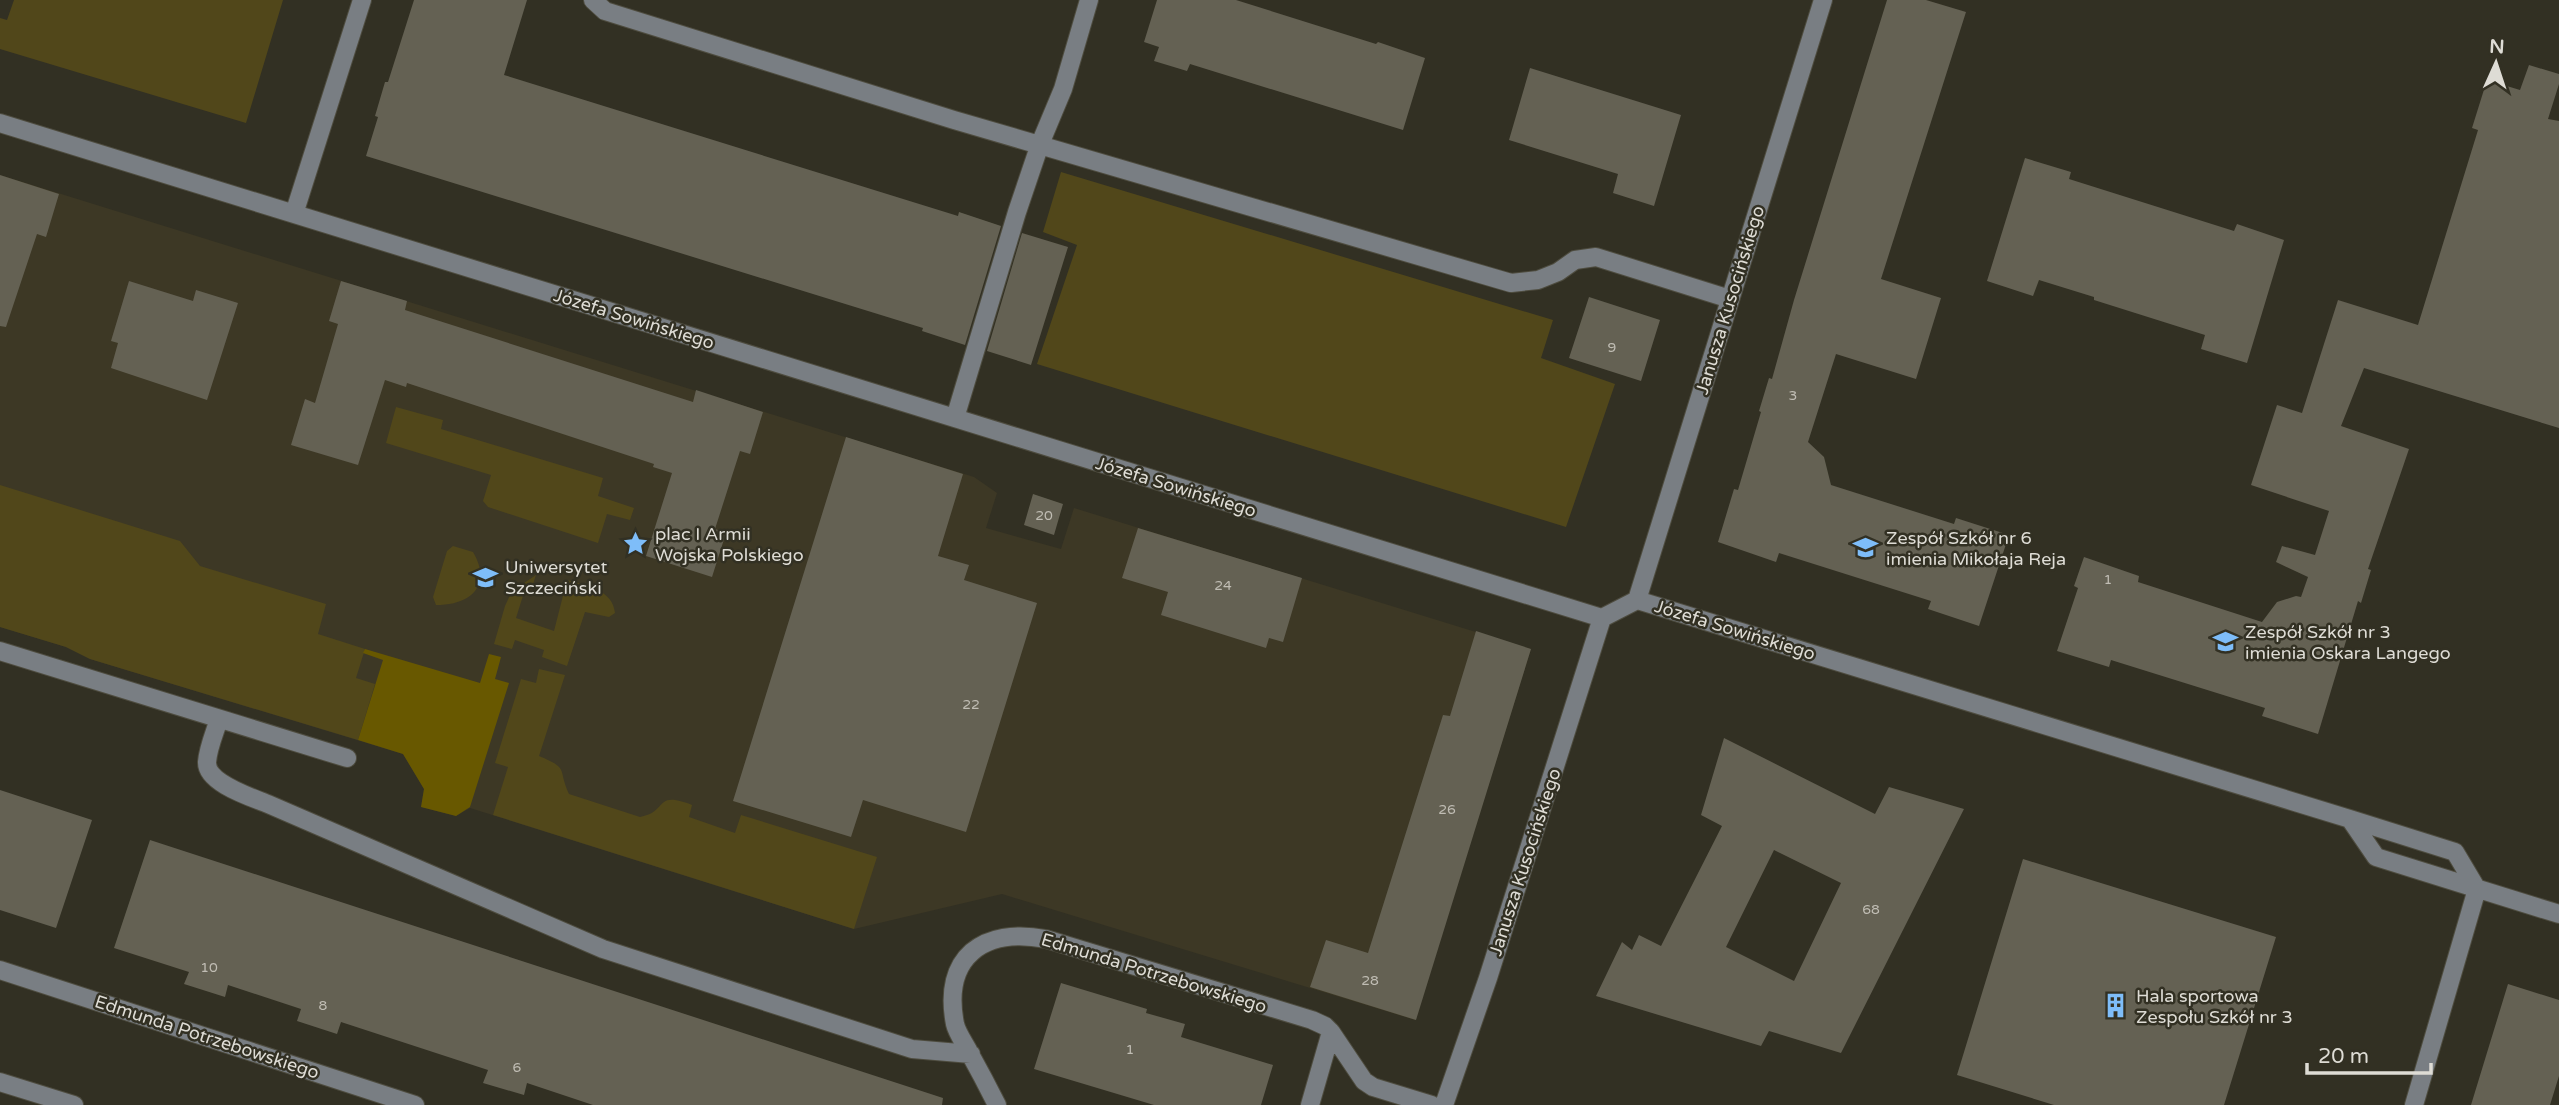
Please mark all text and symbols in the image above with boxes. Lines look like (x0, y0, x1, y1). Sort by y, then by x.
north arrow (2461, 28, 2531, 98)
text: N (2489, 36, 2505, 58)
street label: Janusza Kusocińskiego (1691, 203, 1769, 397)
street label: Józefa Sowińskiego (551, 284, 717, 354)
house number: 9 (1608, 339, 1616, 356)
house number: 3 (1789, 387, 1797, 404)
street label: Józefa Sowińskiego (1093, 452, 1259, 522)
house number: 20 (1035, 507, 1053, 524)
place label: plac I Armii Wojska Polskiego (655, 523, 804, 566)
place label: Zespół Szkół nr 6 imienia Mikołaja Reja (1886, 527, 2066, 570)
place icon: plac I Armii Wojska Polskiego (621, 530, 649, 558)
school or university icon: Zespół Szkół nr 6 imienia Mikołaja Reja (1852, 534, 1880, 562)
place label: Uniwersytet Szczeciński (505, 556, 608, 599)
school or university icon: Uniwersytet Szczeciński (471, 563, 499, 591)
house number: 1 (2104, 571, 2112, 588)
house number: 24 (1214, 577, 1232, 594)
street label: Józefa Sowińskiego (1652, 595, 1818, 665)
place label: Zespół Szkół nr 3 imienia Oskara Langego (2245, 621, 2451, 664)
school or university icon: Zespół Szkół nr 3 imienia Oskara Langego (2211, 628, 2239, 656)
house number: 22 (962, 696, 980, 713)
street label: Janusza Kusocińskiego (1484, 765, 1566, 959)
house number: 26 (1438, 801, 1456, 818)
house number: 68 (1862, 901, 1880, 918)
street label: Edmunda Potrzebowskiego (1039, 928, 1269, 1018)
house number: 10 (200, 959, 218, 976)
house number: 28 (1361, 972, 1379, 989)
place label: Hala sportowa Zespołu Szkół nr 3 (2136, 985, 2293, 1028)
street label: Edmunda Potrzebowskiego (92, 990, 322, 1084)
building icon: Hala sportowa Zespołu Szkół nr 3 (2102, 992, 2130, 1020)
house number: 8 (319, 997, 328, 1014)
scale bar (2307, 1032, 2431, 1076)
house number: 1 (1126, 1041, 1134, 1058)
text: 20 m (2318, 1044, 2369, 1069)
house number: 6 (513, 1059, 522, 1076)

